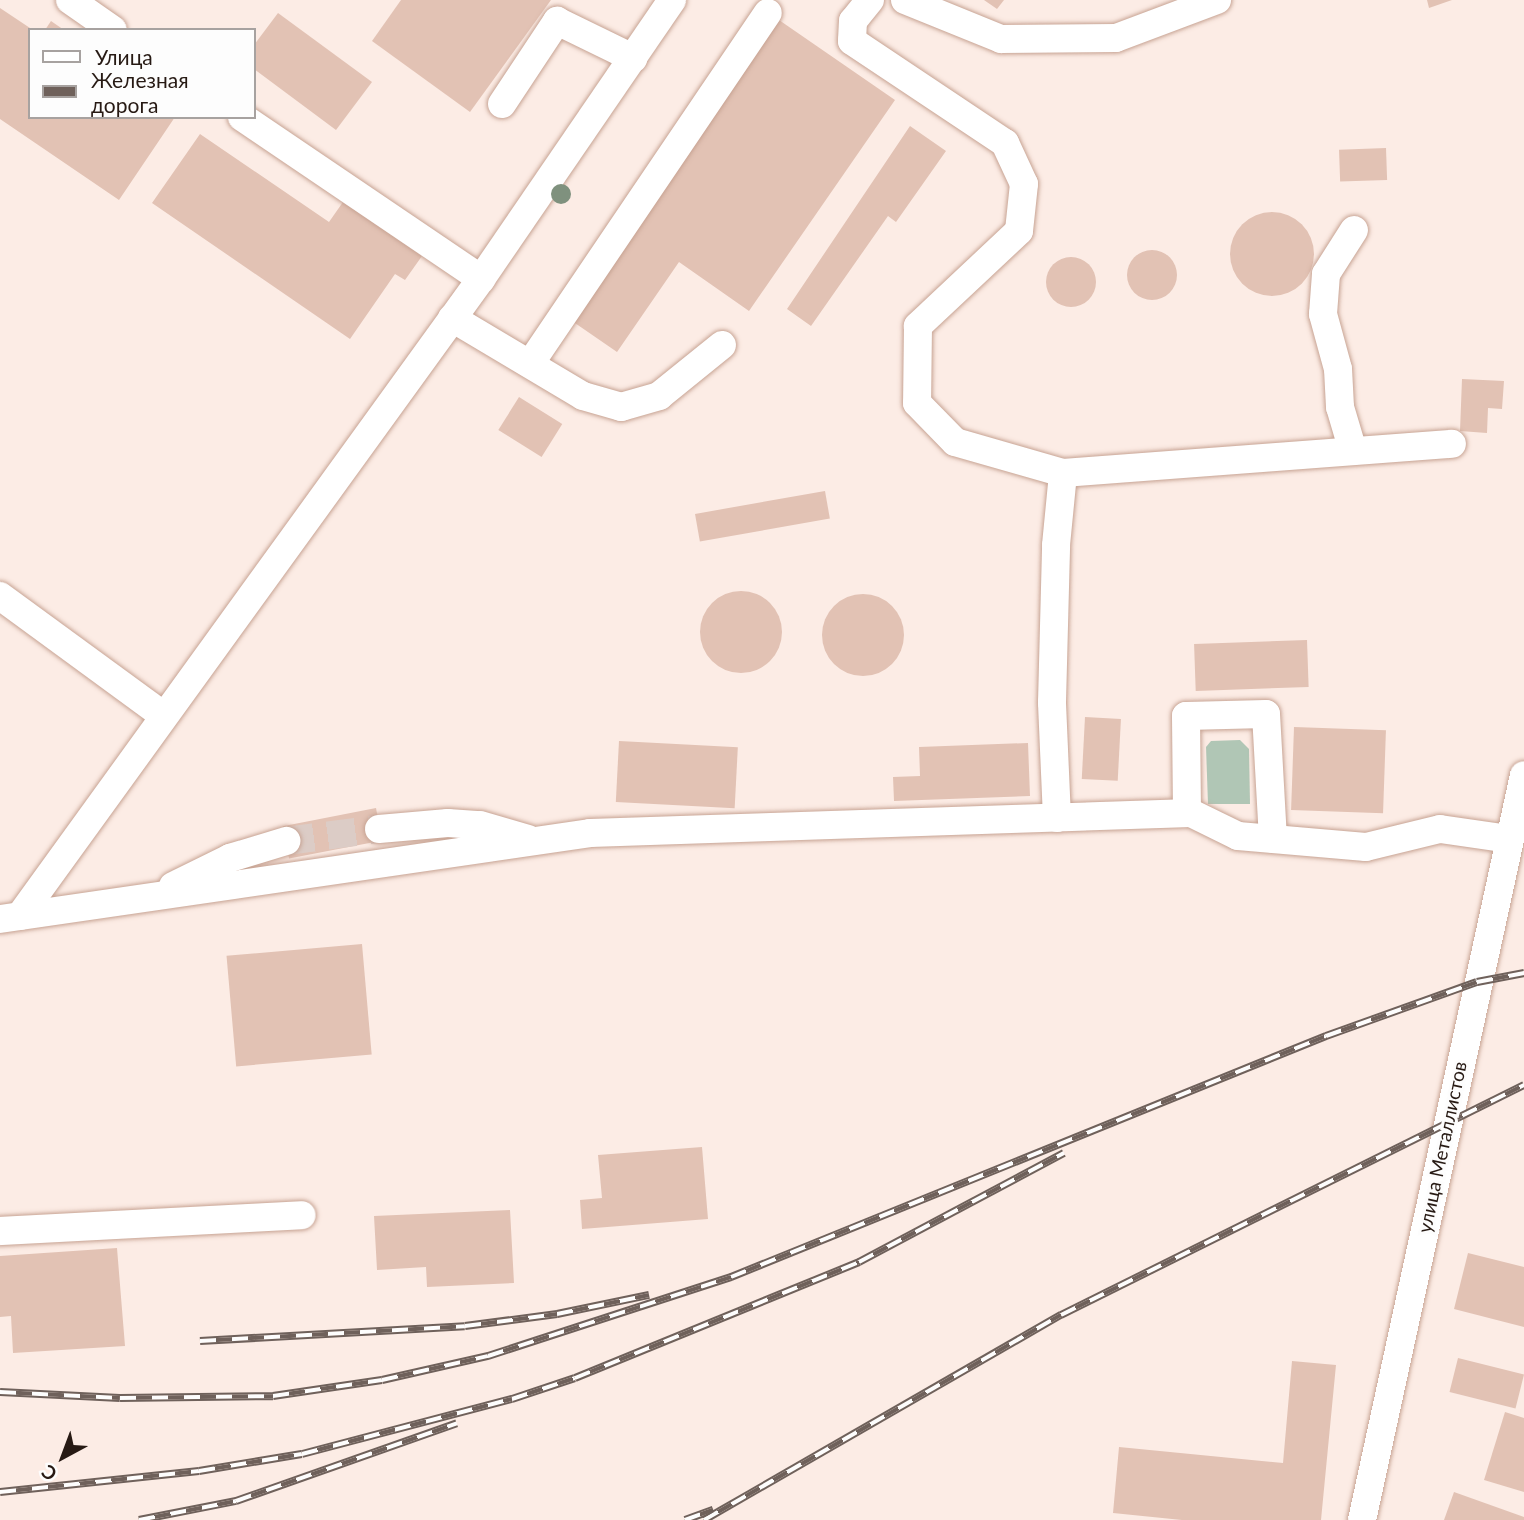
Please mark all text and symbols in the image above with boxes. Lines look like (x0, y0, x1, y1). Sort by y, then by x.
legend (28, 28, 256, 119)
text: Улица (95, 44, 153, 69)
text: Железная дорога (91, 67, 189, 117)
street label: улица Металлистов (1413, 1059, 1471, 1235)
north arrow (28, 1422, 98, 1492)
text: С (37, 1460, 61, 1486)

